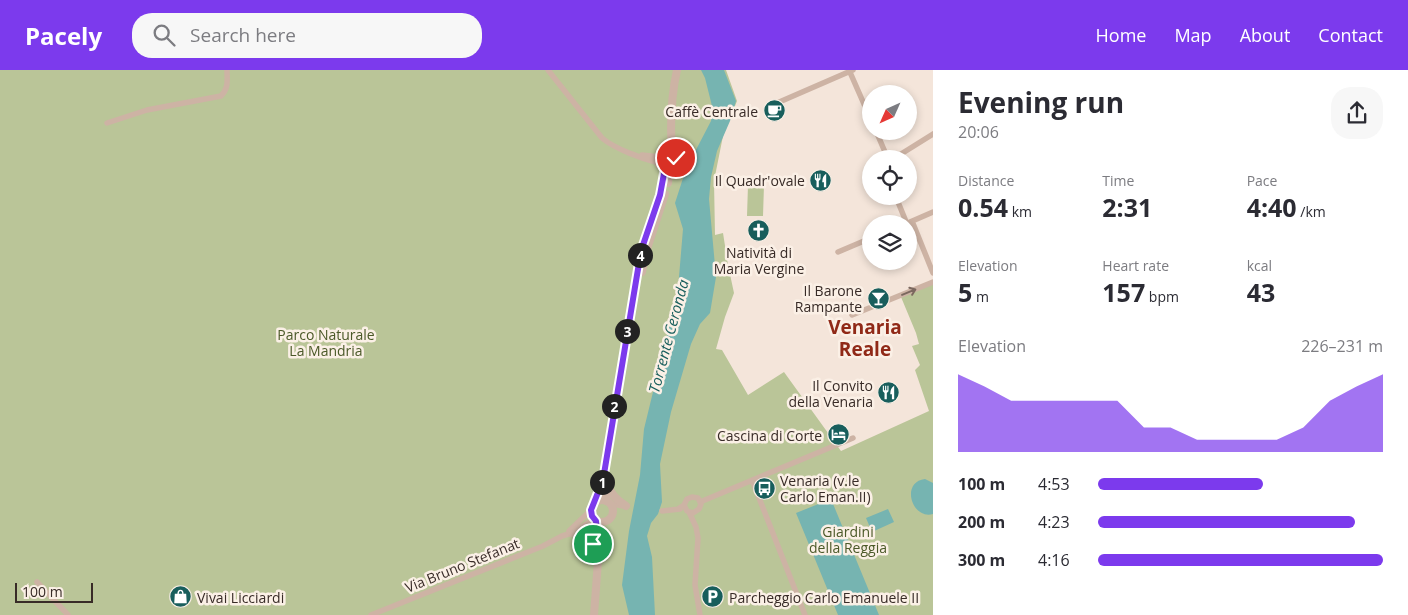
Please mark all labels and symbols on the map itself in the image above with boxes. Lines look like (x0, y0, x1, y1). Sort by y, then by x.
north arrow (862, 85, 918, 140)
cafe icon: Caffè Centrale (762, 99, 786, 123)
place label: Caffè Centrale (665, 102, 758, 121)
pin (655, 137, 697, 179)
restaurant icon: Il Quadr'ovale (809, 168, 833, 192)
place label: Il Quadr'ovale (715, 171, 805, 190)
church icon: Natività di Maria Vergine (747, 218, 771, 242)
pin: 4 (628, 242, 652, 268)
place label: Natività di Maria Vergine (714, 243, 804, 278)
water label: Torrente Ceronda (643, 277, 693, 395)
place label: Il Barone Rampante (795, 281, 862, 316)
bar icon: Il Barone Rampante (866, 286, 890, 310)
one-way arrow (901, 286, 916, 296)
district label: Venaria Reale (828, 314, 902, 362)
pin: 3 (614, 318, 640, 344)
park label: Parco Naturale La Mandria (277, 325, 375, 360)
place label: Il Convito della Venaria (788, 376, 873, 411)
restaurant icon: Il Convito della Venaria (877, 381, 901, 405)
pin: 2 (602, 394, 626, 418)
hotel icon: Cascina di Corte (826, 423, 850, 447)
place label: Cascina di Corte (717, 426, 822, 445)
pin: 1 (590, 470, 614, 494)
place label: Venaria (v.le Carlo Eman.II) (780, 471, 871, 506)
bus stop icon: Venaria (v.le Carlo Eman.II) (752, 476, 776, 500)
park label: Giardini della Reggia (809, 522, 887, 557)
pin (572, 523, 614, 565)
street label: Via Bruno Stefanat (402, 533, 522, 597)
scale bar (15, 580, 92, 603)
shop icon: Vivai Licciardi (169, 585, 193, 609)
parking icon: Parcheggio Carlo Emanuele II (701, 585, 725, 609)
place label: Vivai Licciardi (197, 588, 284, 607)
place label: Parcheggio Carlo Emanuele II (729, 588, 919, 607)

